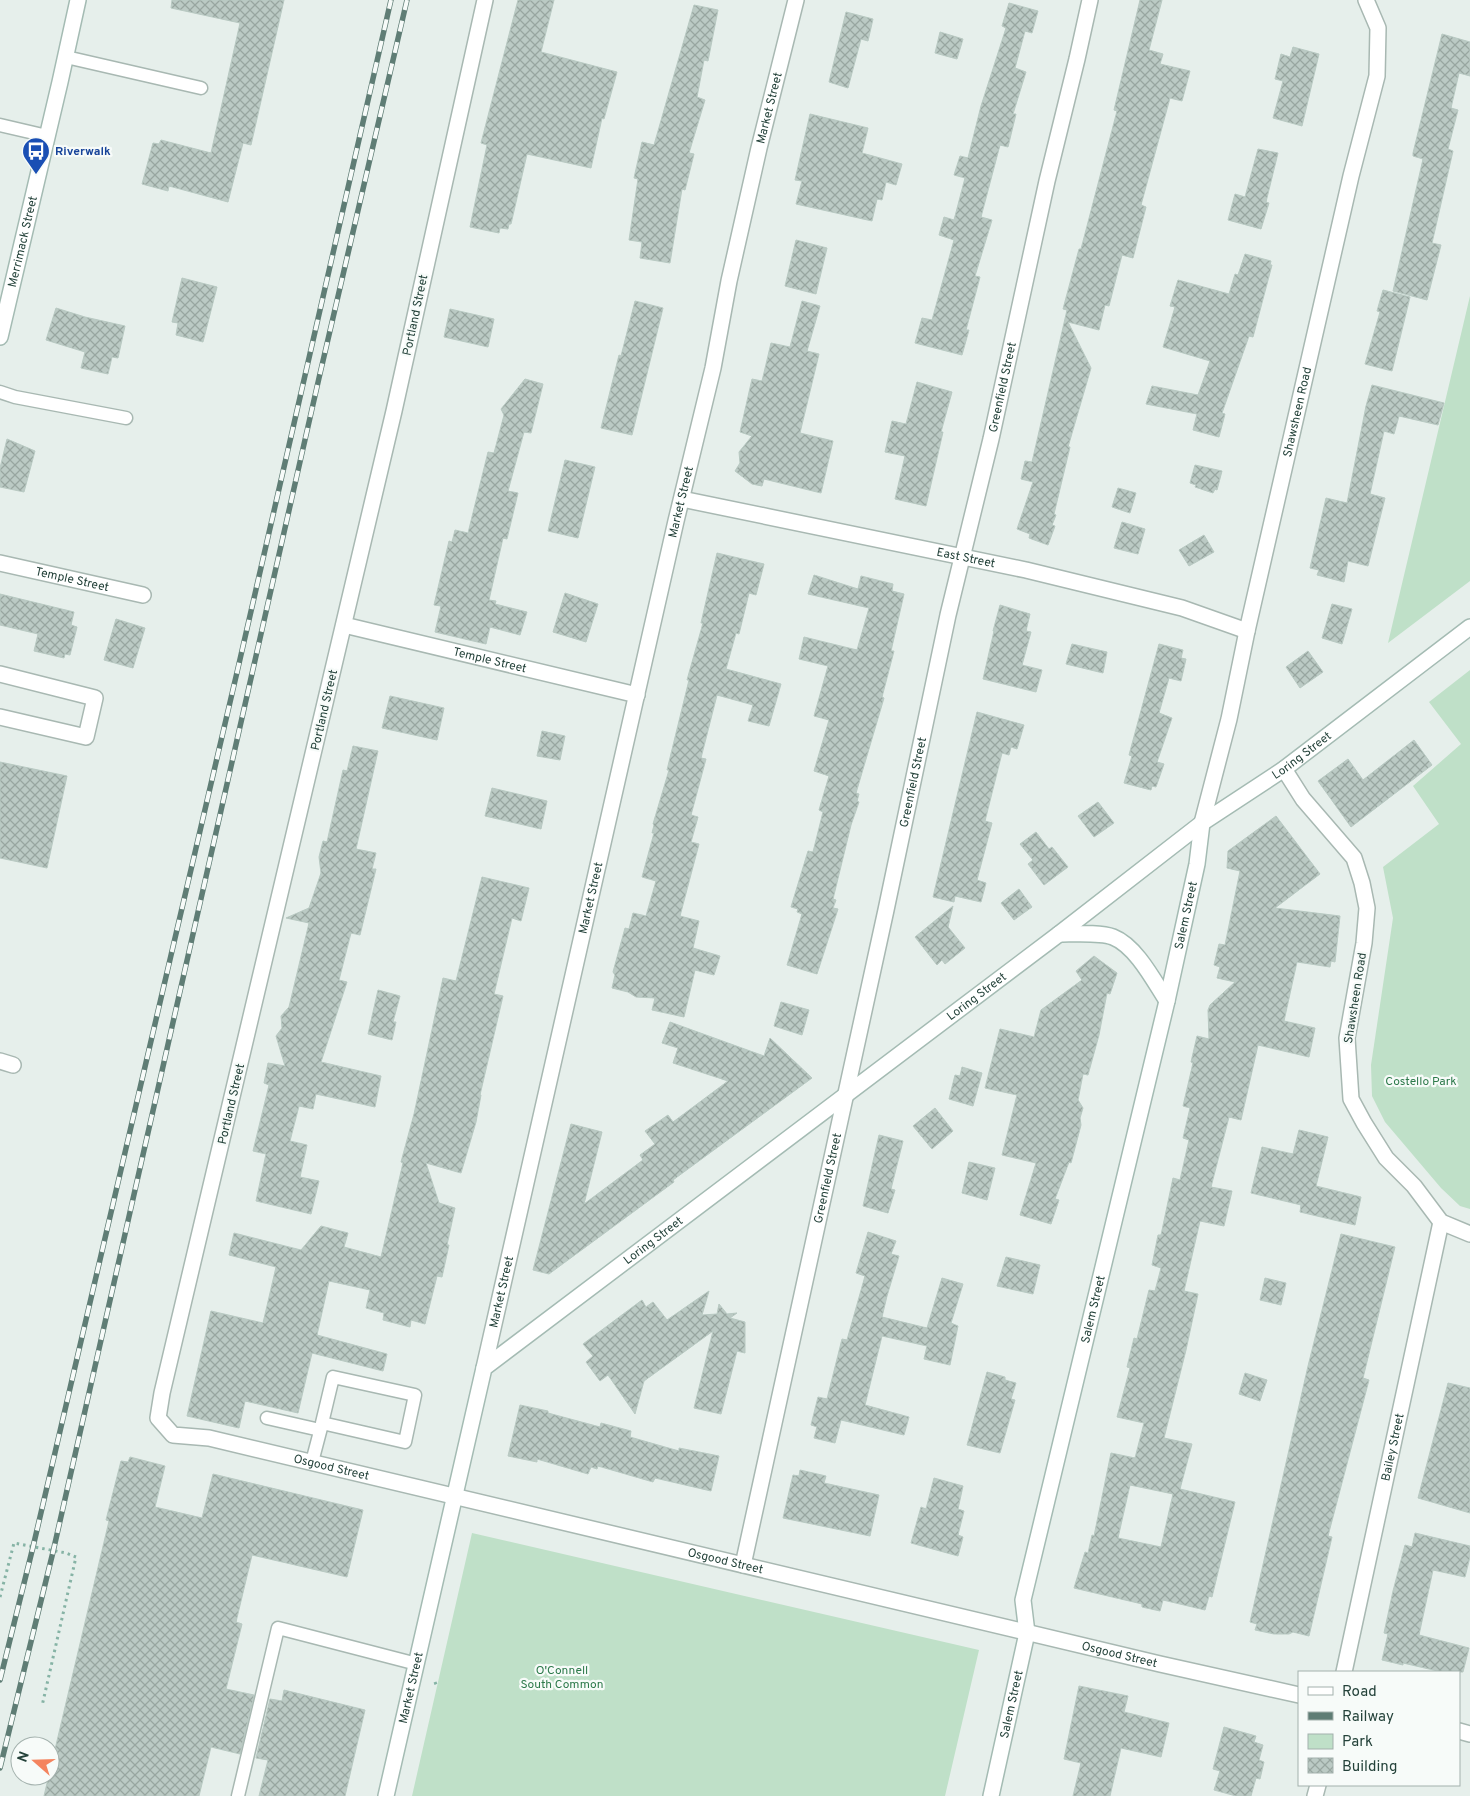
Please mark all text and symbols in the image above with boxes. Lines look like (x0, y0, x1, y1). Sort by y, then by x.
street label: Market Street (753, 71, 787, 146)
bus stop icon: Riverwalk (21, 136, 51, 175)
place label: Riverwalk (55, 144, 111, 160)
street label: Merrimack Street (5, 194, 42, 289)
street label: Portland Street (400, 273, 432, 357)
street label: Greenfield Street (986, 341, 1021, 434)
street label: Shawsheen Road (1280, 366, 1316, 459)
street label: Market Street (665, 465, 698, 540)
street label: East Street (935, 545, 997, 572)
street label: Temple Street (34, 564, 110, 596)
street label: Temple Street (451, 644, 528, 677)
street label: Portland Street (308, 668, 342, 752)
street label: Loring Street (1269, 728, 1335, 784)
street label: Greenfield Street (897, 736, 931, 829)
street label: Market Street (576, 861, 607, 936)
street label: Salem Street (1172, 880, 1202, 951)
street label: Shawsheen Road (1341, 952, 1371, 1045)
street label: Loring Street (944, 969, 1010, 1025)
street label: Portland Street (215, 1062, 249, 1146)
park label: Costello Park (1385, 1074, 1457, 1090)
street label: Greenfield Street (811, 1132, 846, 1225)
street label: Loring Street (621, 1213, 687, 1269)
street label: Market Street (486, 1255, 518, 1330)
street label: Salem Street (1078, 1274, 1110, 1345)
street label: Bailey Street (1378, 1412, 1409, 1483)
street label: Osgood Street (292, 1451, 371, 1485)
street label: Osgood Street (686, 1545, 765, 1578)
street label: Osgood Street (1080, 1639, 1159, 1672)
street label: Market Street (396, 1651, 428, 1725)
park label: O'Connell South Common (521, 1663, 603, 1693)
street label: Salem Street (997, 1669, 1028, 1740)
legend (1298, 1671, 1460, 1786)
text: Road (1342, 1683, 1377, 1702)
text: Railway (1342, 1708, 1394, 1727)
text: Park (1342, 1733, 1373, 1752)
north arrow (10, 1736, 60, 1786)
text: N (14, 1749, 34, 1765)
text: Building (1342, 1758, 1397, 1777)

